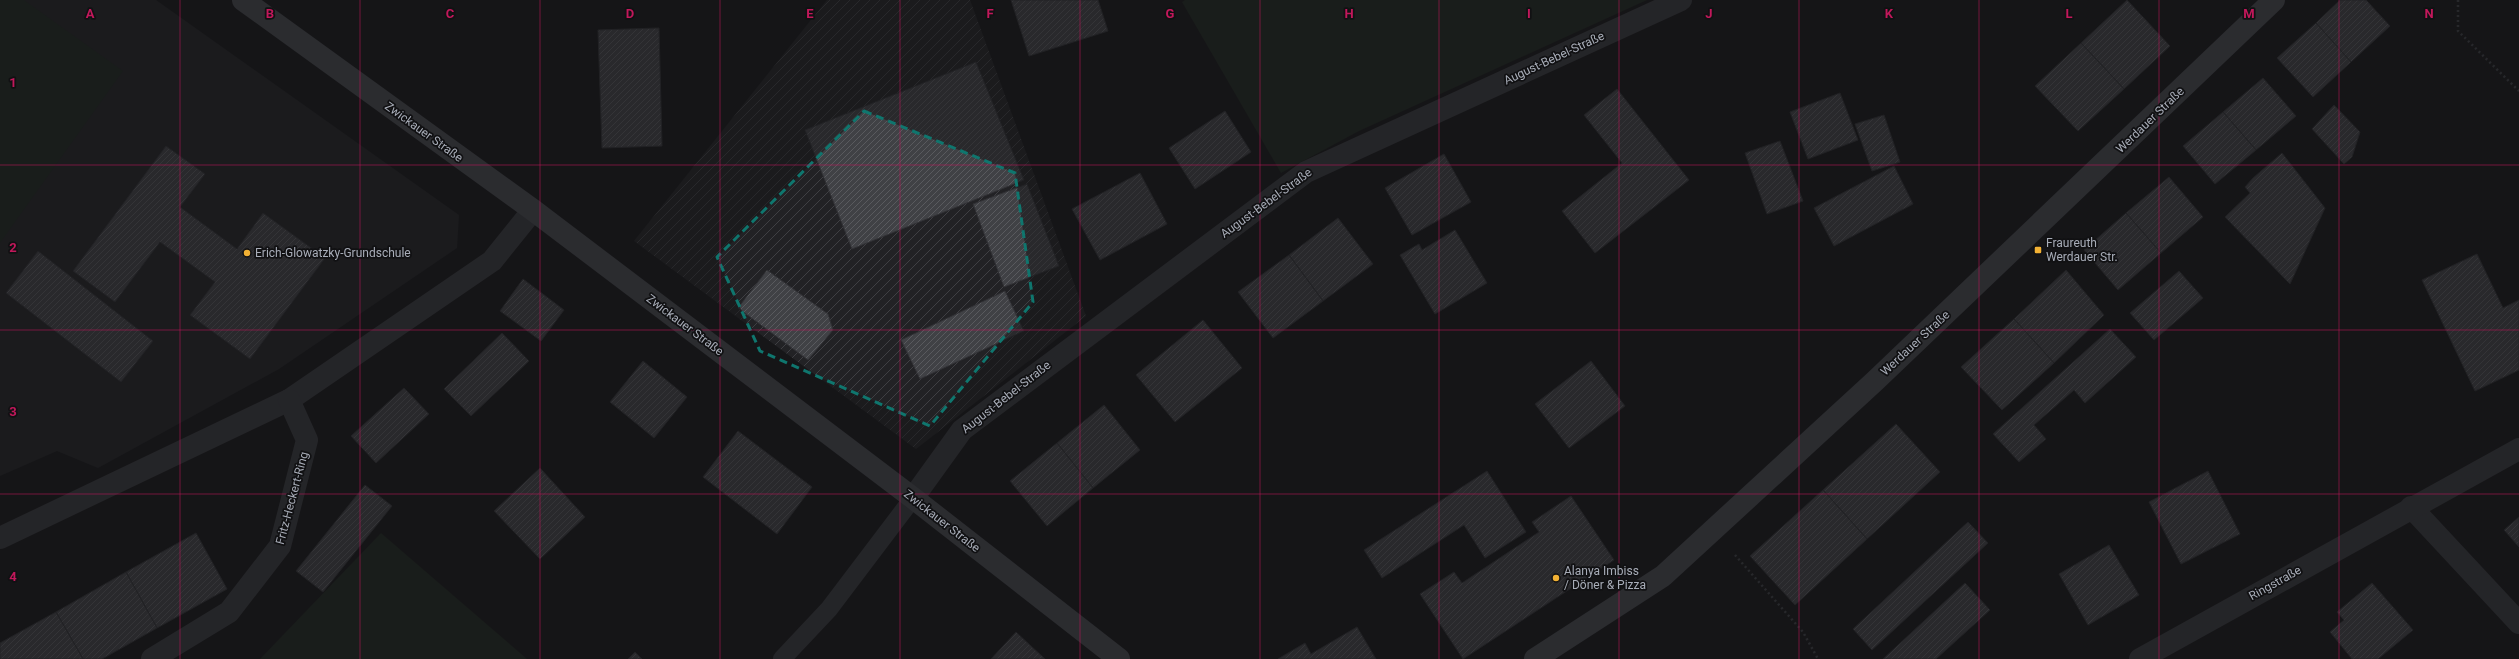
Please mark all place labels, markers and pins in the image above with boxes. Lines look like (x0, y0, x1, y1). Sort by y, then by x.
place label: Fraureuth Werdauer Str. (2046, 236, 2118, 264)
marker: Fraureuth Werdauer Str. (2033, 245, 2043, 255)
place label: Erich-Glowatzky-Grundschule (255, 246, 411, 260)
marker: Erich-Glowatzky-Grundschule (242, 248, 252, 258)
place label: Alanya Imbiss / Döner & Pizza (1564, 564, 1646, 592)
marker: Alanya Imbiss / Döner & Pizza (1551, 573, 1561, 583)

